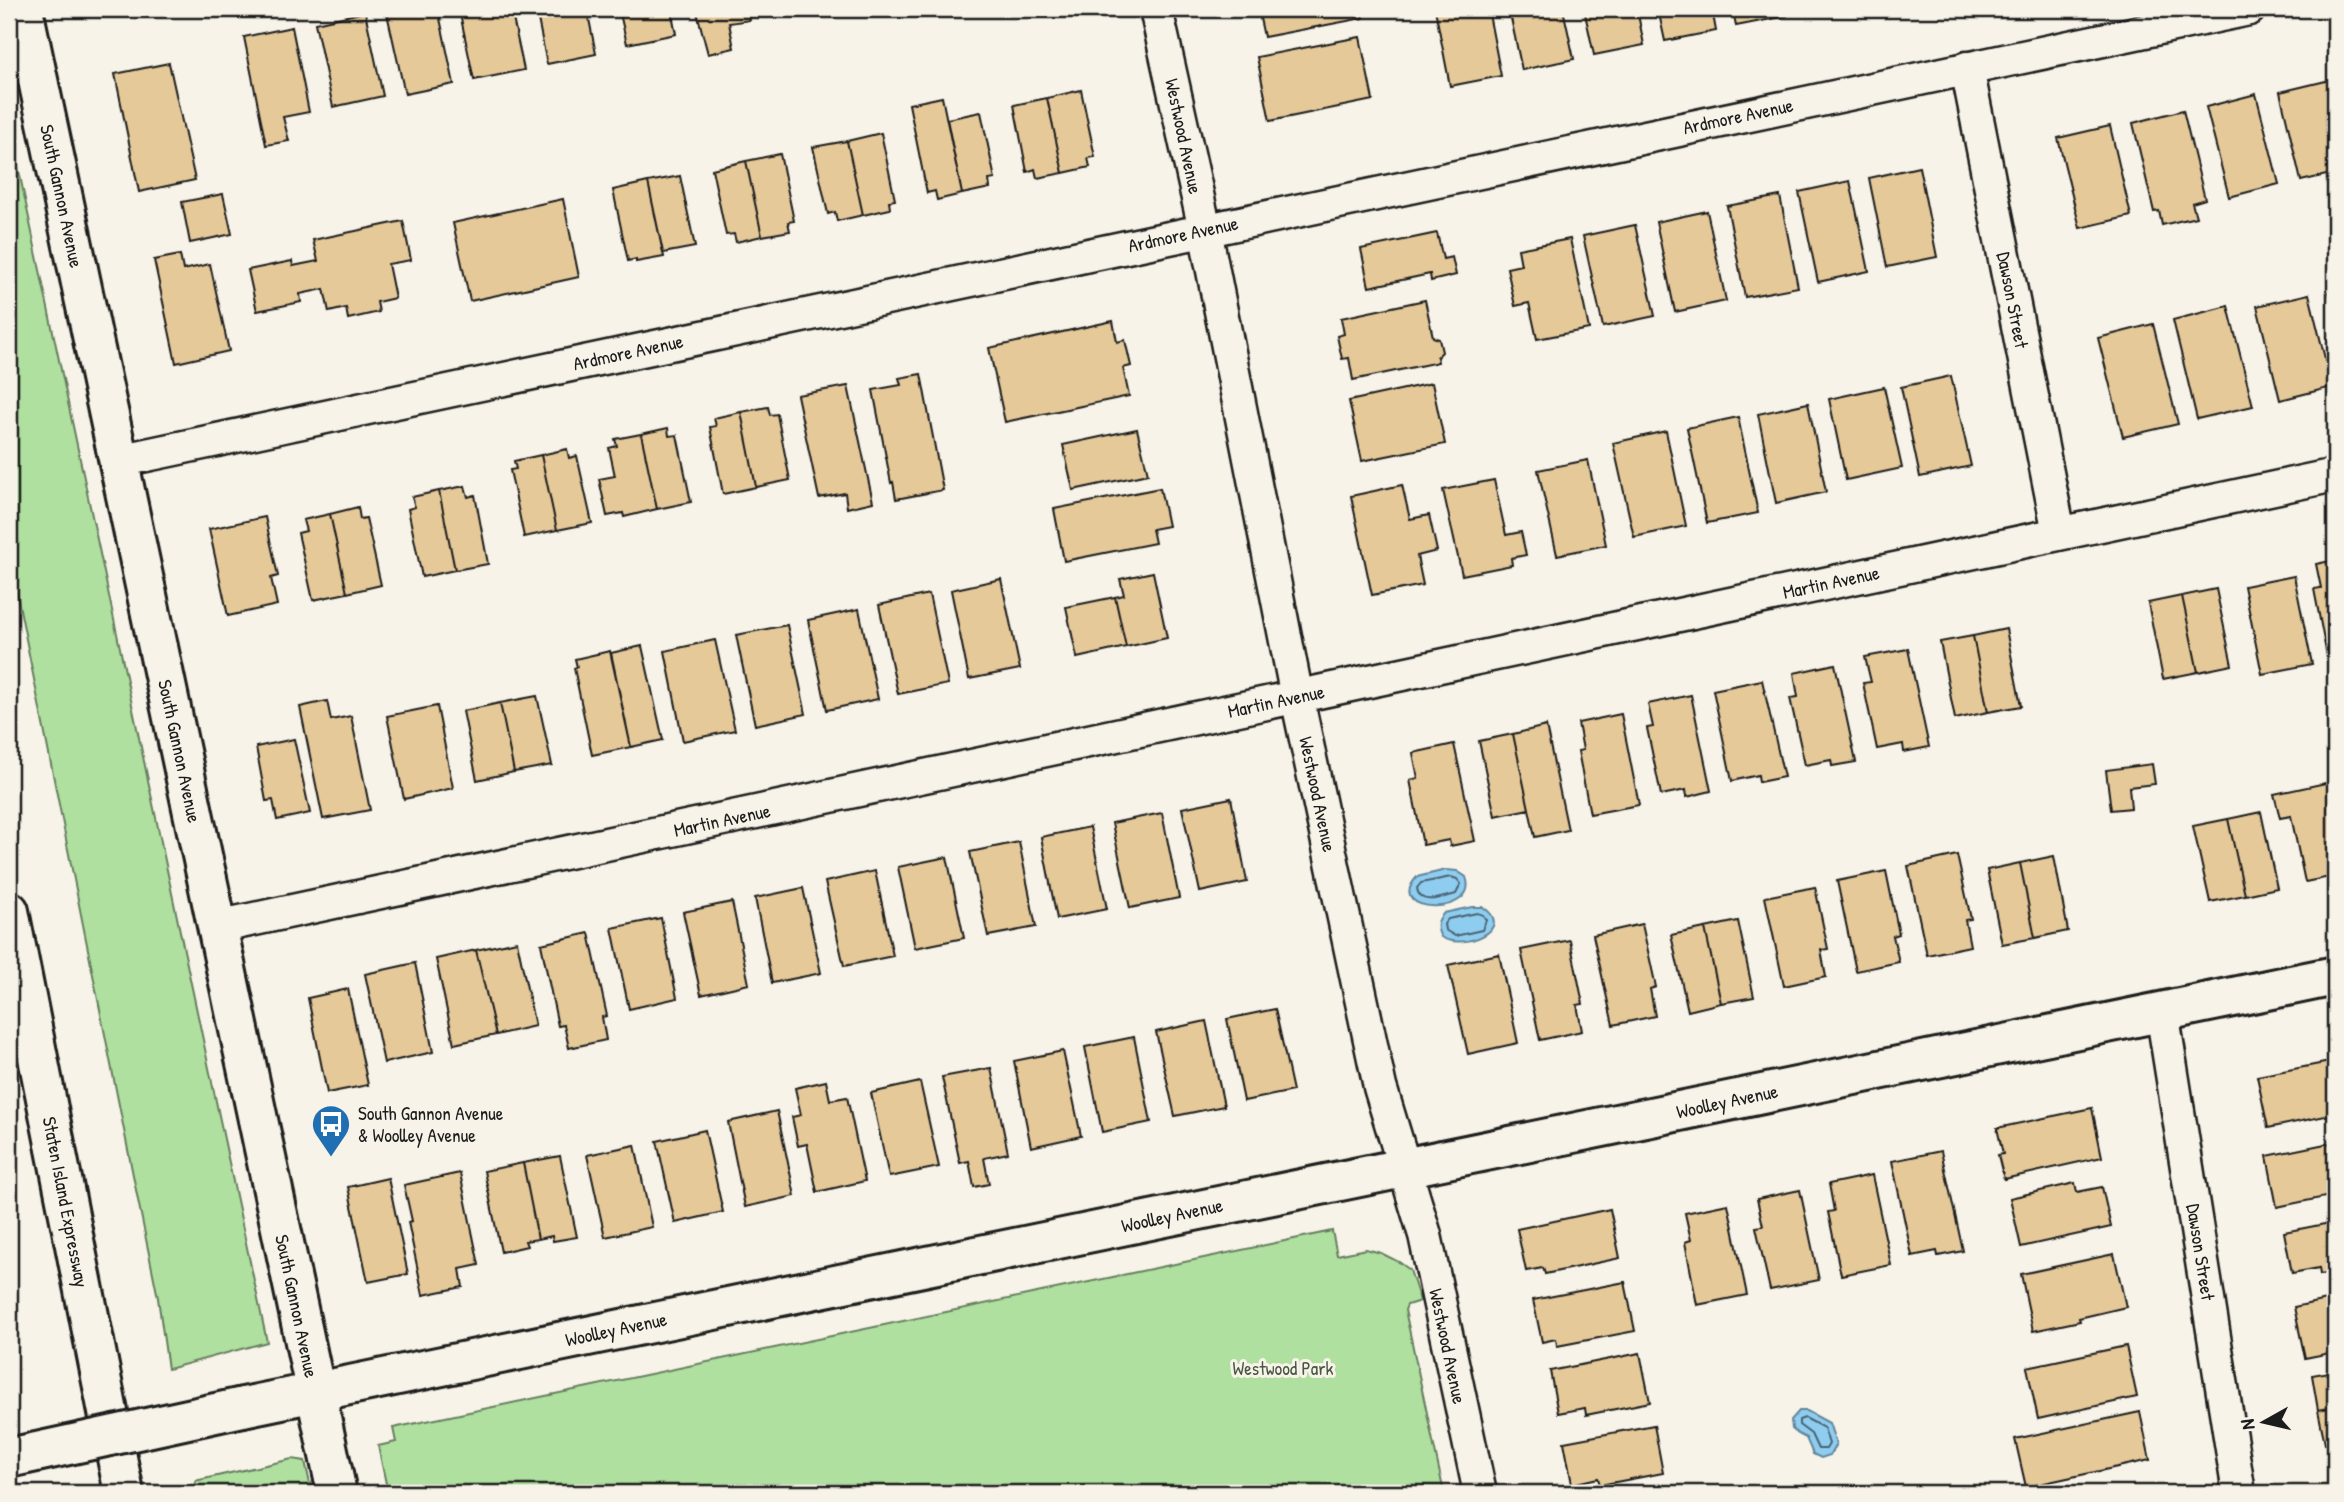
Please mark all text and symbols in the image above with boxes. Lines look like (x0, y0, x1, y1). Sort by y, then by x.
street label: Westwood Avenue (1159, 76, 1209, 196)
street label: Ardmore Avenue (1681, 92, 1796, 140)
street label: South Gannon Avenue (34, 122, 90, 270)
street label: Ardmore Avenue (1126, 210, 1241, 258)
street label: Dawson Street (1991, 250, 2035, 351)
street label: Ardmore Avenue (571, 328, 686, 376)
street label: Martin Avenue (1780, 559, 1882, 605)
street label: South Gannon Avenue (152, 677, 208, 825)
street label: Martin Avenue (1225, 678, 1327, 724)
street label: Westwood Avenue (1293, 734, 1343, 854)
street label: Martin Avenue (671, 797, 773, 843)
street label: Woolley Avenue (1674, 1077, 1781, 1124)
place label: South Gannon Avenue & Woolley Avenue (358, 1100, 504, 1148)
bus stop icon: South Gannon Avenue & Woolley Avenue (310, 1103, 352, 1158)
street label: Staten Island Expressway (37, 1114, 95, 1290)
street label: Woolley Avenue (1119, 1191, 1226, 1238)
street label: Dawson Street (2181, 1202, 2222, 1303)
street label: South Gannon Avenue (269, 1232, 325, 1380)
street label: Westwood Avenue (1423, 1286, 1473, 1406)
street label: Woolley Avenue (563, 1305, 670, 1352)
park label: Westwood Park (1233, 1355, 1334, 1381)
north arrow (2228, 1386, 2298, 1456)
text: N (2234, 1418, 2261, 1431)

